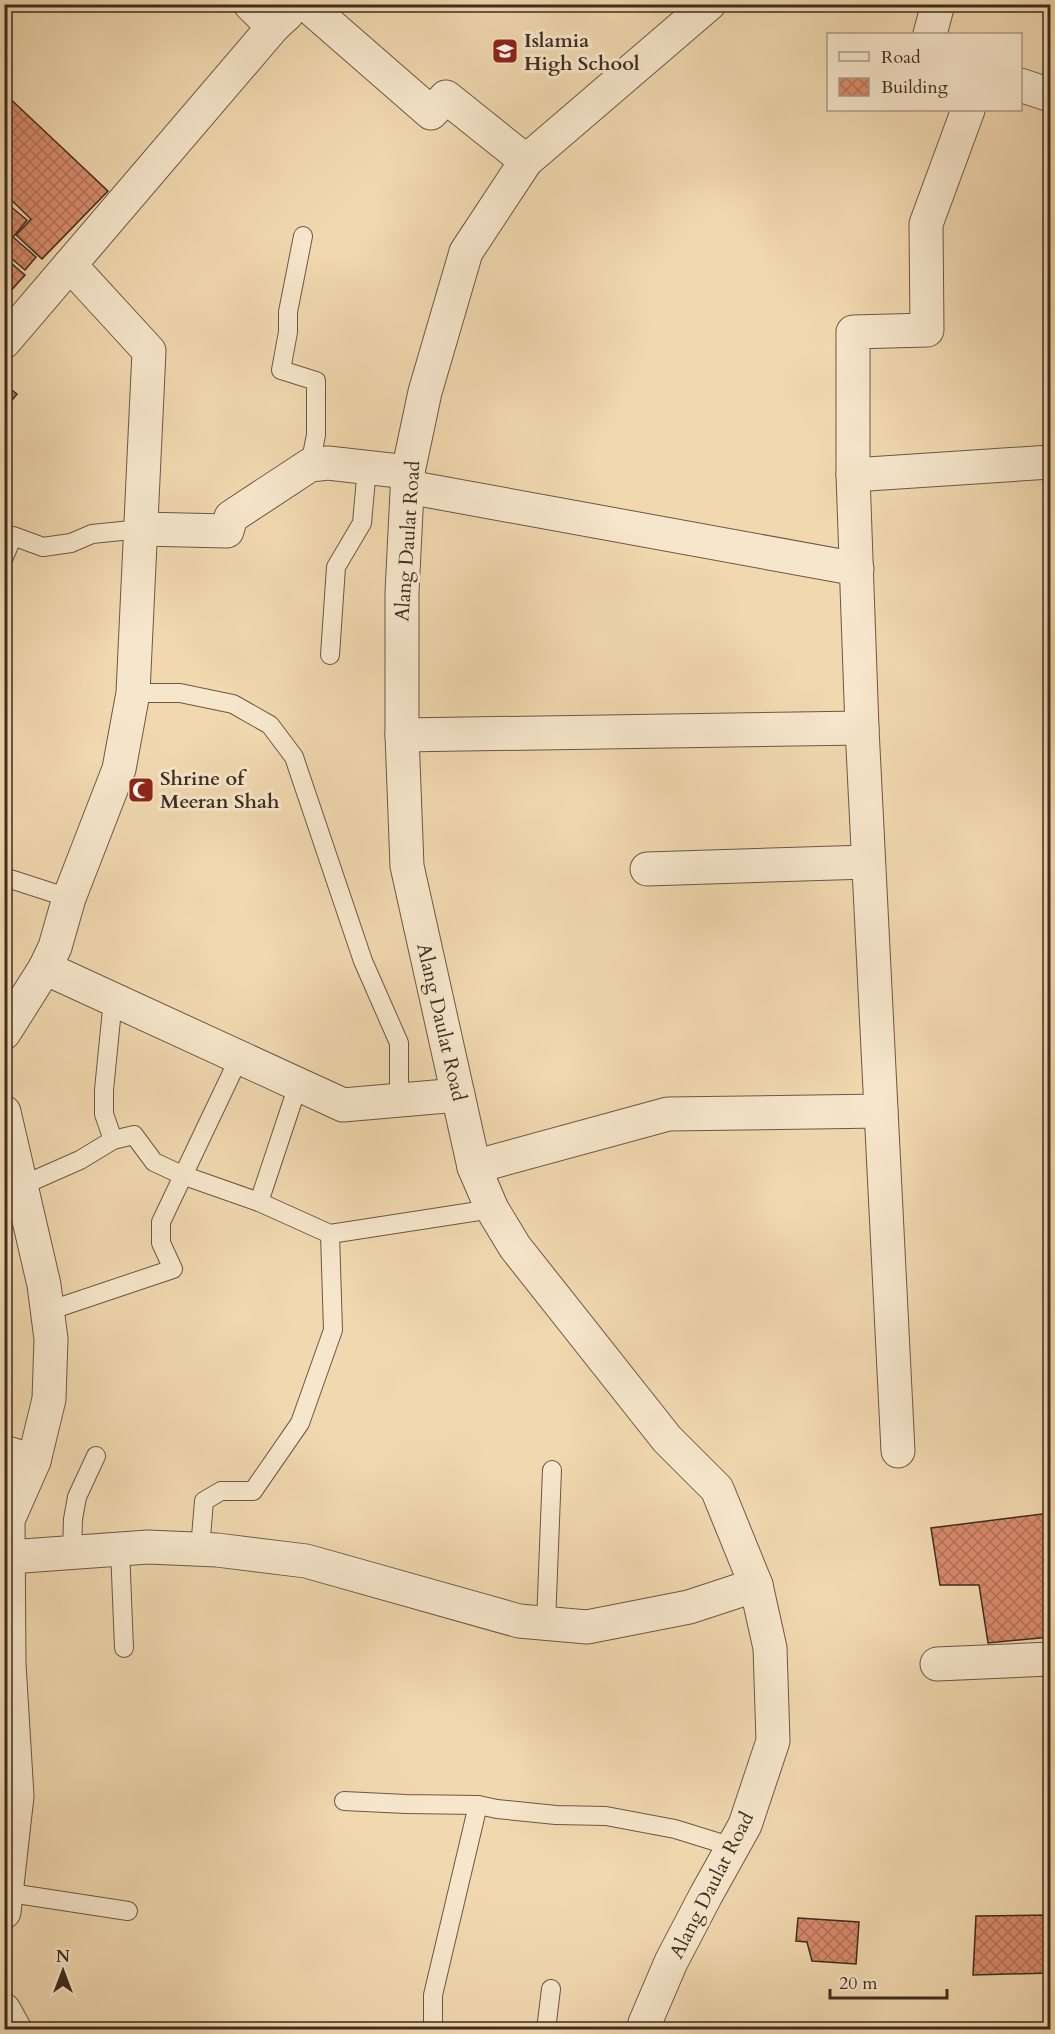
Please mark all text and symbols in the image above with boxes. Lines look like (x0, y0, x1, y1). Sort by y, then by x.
place label: Islamia High School (524, 27, 640, 77)
legend (827, 33, 1022, 111)
school or university icon: Islamia High School (490, 36, 520, 66)
text: Road (881, 45, 921, 70)
text: Building (881, 75, 949, 100)
street label: Alang Daulat Road (388, 459, 427, 622)
place label: Shrine of Meeran Shah (160, 765, 280, 815)
mosque icon: Shrine of Meeran Shah (126, 775, 156, 805)
street label: Alang Daulat Road (410, 941, 473, 1104)
street label: Alang Daulat Road (663, 1807, 760, 1963)
north arrow (33, 1941, 93, 2001)
text: N (56, 1946, 70, 1968)
scale bar (830, 1962, 947, 2000)
text: 20 m (839, 1971, 878, 1996)

